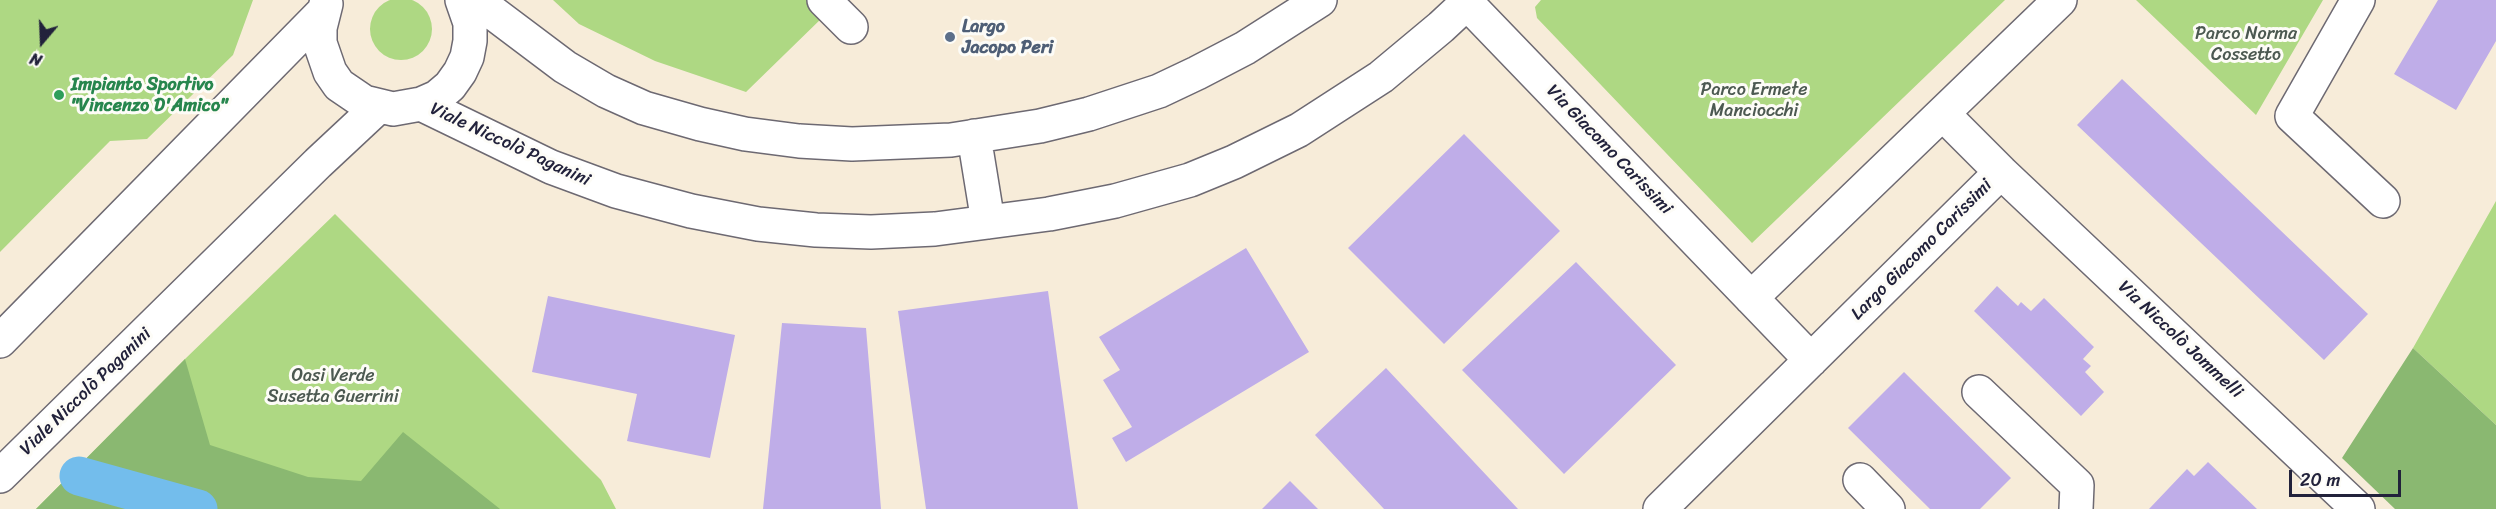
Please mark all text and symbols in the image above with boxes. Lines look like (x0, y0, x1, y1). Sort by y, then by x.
north arrow (12, 12, 72, 72)
place label: Largo Jacopo Peri (962, 16, 1053, 58)
park label: Parco Norma Cossetto (2195, 23, 2297, 66)
marker: Largo Jacopo Peri (943, 30, 957, 44)
text: N (26, 44, 46, 75)
place label: Impianto Sportivo "Vincenzo D'Amico" (71, 74, 228, 116)
park label: Parco Ermete Manciocchi (1700, 79, 1808, 122)
street label: Via Giacomo Carissimi (1541, 81, 1677, 219)
marker: Impianto Sportivo "Vincenzo D'Amico" (52, 88, 66, 102)
street label: Viale Niccolò Paganini (427, 98, 593, 192)
street label: Largo Giacomo Carissimi (1847, 175, 1997, 325)
street label: Via Niccolò Jommelli (2113, 277, 2247, 403)
street label: Viale Niccolò Paganini (16, 324, 156, 460)
park label: Oasi Verde Susetta Guerrini (267, 365, 399, 407)
scale bar (2292, 458, 2404, 496)
text: 20 m (2300, 464, 2340, 496)

